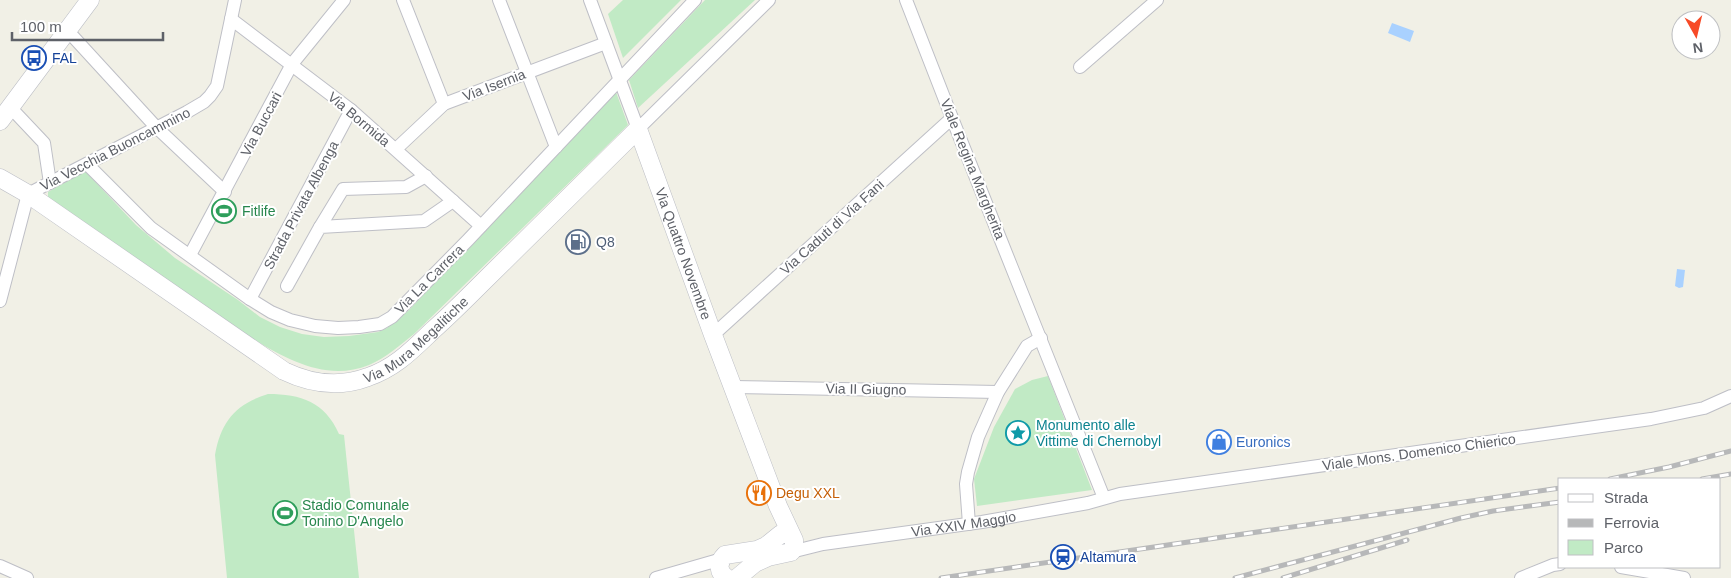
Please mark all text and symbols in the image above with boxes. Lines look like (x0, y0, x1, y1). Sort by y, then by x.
scale bar (12, 10, 164, 42)
north arrow (1671, 10, 1721, 60)
text: 100 m (20, 18, 62, 35)
text: N (1692, 39, 1704, 57)
bus stop icon: FAL (21, 45, 47, 71)
place label: FAL (52, 50, 77, 66)
street label: Via Isernia (460, 66, 528, 104)
street label: Via Bormida (325, 88, 393, 150)
street label: Via Buccari (237, 89, 285, 159)
street label: Viale Regina Margherita (937, 96, 1009, 242)
street label: Via Vecchia Buoncammino (37, 104, 193, 194)
street label: Strada Privata Albenga (260, 138, 342, 272)
street label: Via Caduti di Via Fani (777, 176, 887, 278)
street label: Via Quattro Novembre (652, 186, 715, 322)
sports icon: Fitlife (211, 198, 237, 224)
place label: Fitlife (242, 203, 276, 219)
fuel station icon: Q8 (565, 229, 591, 255)
place label: Q8 (596, 234, 615, 250)
street label: Via La Carrera (391, 241, 467, 317)
street label: Via Mura Megalitiche (361, 293, 472, 386)
street label: Via II Giugno (826, 380, 907, 398)
place label: Monumento alle Vittime di Chernobyl (1036, 417, 1161, 449)
place icon: Monumento alle Vittime di Chernobyl (1005, 420, 1031, 446)
shop icon: Euronics (1206, 429, 1232, 455)
street label: Viale Mons. Domenico Chierico (1321, 430, 1517, 473)
place label: Euronics (1236, 434, 1290, 450)
legend (1558, 478, 1721, 568)
restaurant icon: Degu XXL (746, 480, 772, 506)
place label: Degu XXL (776, 485, 840, 501)
text: Strada (1604, 489, 1649, 506)
place label: Stadio Comunale Tonino D'Angelo (302, 497, 410, 529)
sports icon: Stadio Comunale Tonino D'Angelo (272, 500, 298, 526)
street label: Via XXIV Maggio (910, 508, 1017, 540)
text: Ferrovia (1604, 514, 1660, 531)
text: Parco (1604, 539, 1643, 556)
station icon: Altamura (1050, 544, 1076, 570)
place label: Altamura (1080, 549, 1136, 565)

